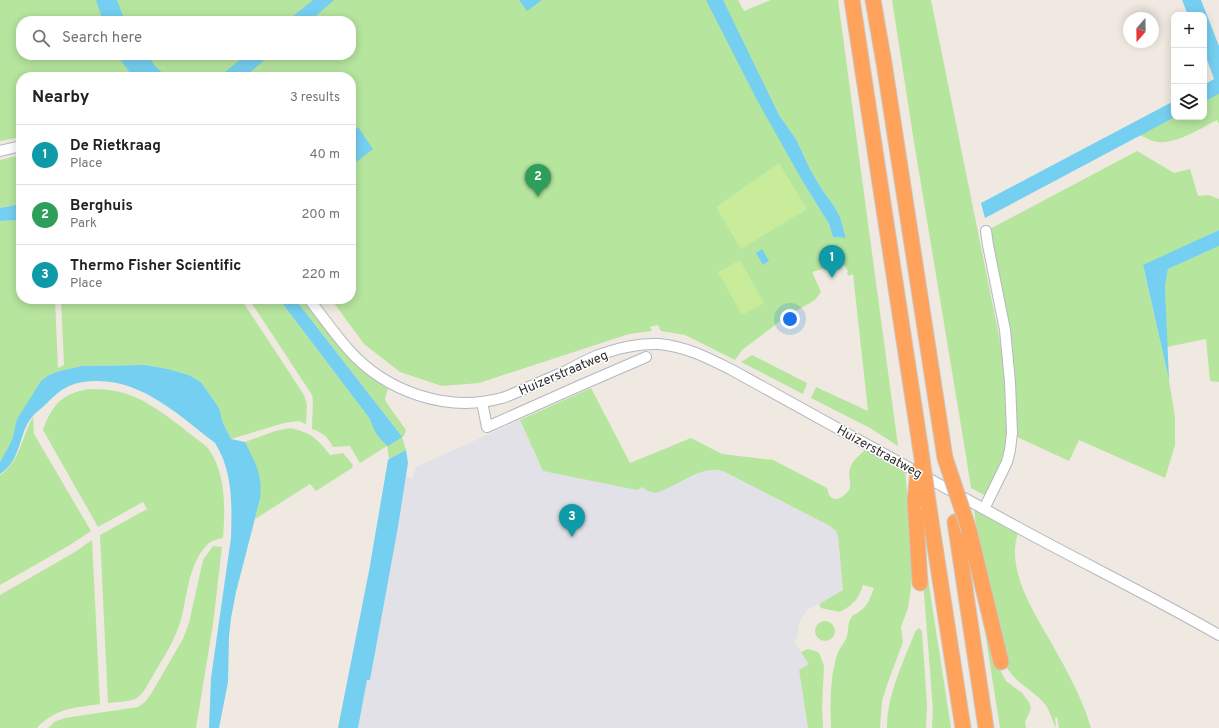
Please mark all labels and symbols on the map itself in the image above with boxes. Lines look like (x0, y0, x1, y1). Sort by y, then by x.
north arrow (1123, 12, 1159, 48)
pin: 2 (525, 164, 551, 197)
pin: 1 (819, 245, 845, 278)
your location (780, 309, 800, 329)
street label: Huizerstraatweg (517, 348, 611, 400)
street label: Huizerstraatweg (833, 423, 925, 483)
pin: 3 (559, 504, 585, 537)

